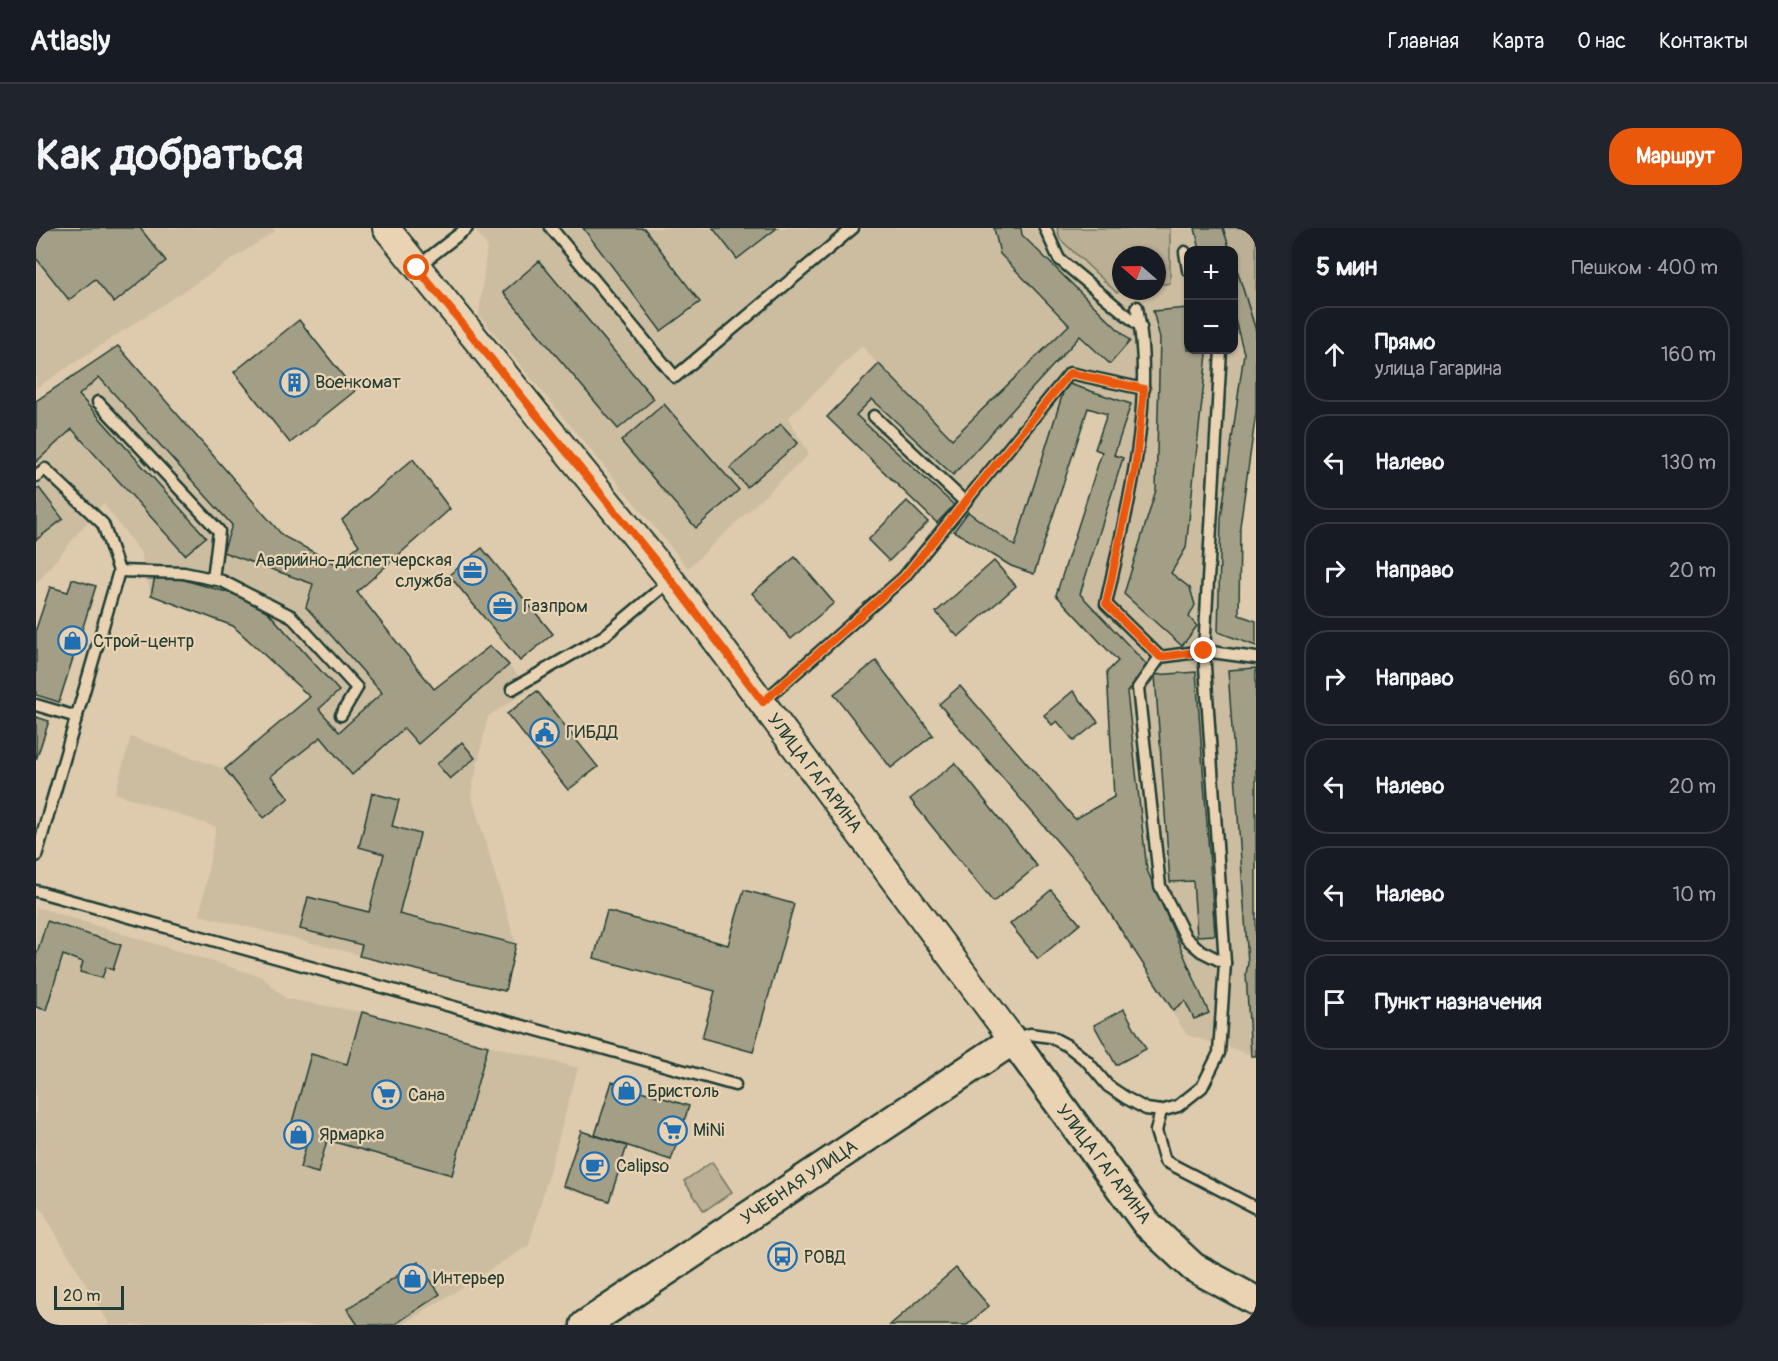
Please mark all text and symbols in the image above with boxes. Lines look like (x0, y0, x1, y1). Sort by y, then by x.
text: Atlasly (30, 24, 110, 59)
text: Главная (1388, 28, 1459, 55)
text: Карта (1492, 28, 1544, 55)
text: О нас (1577, 28, 1626, 55)
text: Контакты (1659, 28, 1748, 55)
button: Маршрут (1609, 128, 1742, 185)
text: Как добраться (36, 130, 303, 182)
north arrow (1112, 246, 1166, 300)
map controls (1184, 246, 1238, 354)
button: + (1184, 246, 1238, 300)
text: 5 мин (1316, 251, 1377, 283)
route start (403, 254, 429, 280)
text: Пешком · 400 m (1572, 255, 1718, 280)
button: − (1184, 300, 1238, 354)
text: Прямо (1375, 328, 1435, 356)
icon: ahead (1318, 338, 1351, 371)
text: 160 m (1661, 342, 1716, 367)
text: улица Гагарина (1375, 356, 1502, 381)
building icon: Военкомат (278, 366, 310, 398)
place label: Военкомат (315, 371, 401, 394)
icon: left (1318, 446, 1351, 479)
text: Налево (1375, 448, 1444, 476)
text: 130 m (1661, 450, 1716, 475)
place label: Аварийно-диспетчерская служба (255, 549, 452, 593)
office icon: Аварийно-диспетчерская служба (457, 554, 489, 586)
icon: right (1318, 554, 1351, 587)
text: Направо (1375, 556, 1454, 584)
text: 20 m (1669, 558, 1716, 583)
office icon: Газпром (486, 590, 518, 622)
place label: Газпром (523, 595, 588, 618)
shop icon: Строй-центр (56, 625, 88, 657)
place label: Строй-центр (93, 630, 194, 653)
route end (1190, 637, 1216, 663)
icon: right (1318, 662, 1351, 695)
text: Направо (1375, 664, 1454, 692)
text: 60 m (1669, 666, 1716, 691)
street label: УЛИЦА ГАГАРИНА (762, 709, 867, 838)
public building icon: ГИБДД (529, 716, 561, 748)
place label: ГИБДД (566, 721, 618, 744)
icon: left (1318, 770, 1351, 803)
text: Налево (1375, 772, 1444, 800)
text: 20 m (1669, 774, 1716, 799)
icon: left (1318, 878, 1351, 911)
text: Налево (1375, 880, 1444, 908)
text: 10 m (1672, 882, 1716, 907)
icon: arrive (1318, 986, 1351, 1019)
text: Пункт назначения (1375, 988, 1542, 1016)
shop icon: Бристоль (610, 1075, 642, 1107)
supermarket icon: Сана (371, 1079, 403, 1111)
place label: Бристоль (647, 1080, 720, 1103)
place label: Сана (408, 1084, 445, 1107)
street label: УЛИЦА ГАГАРИНА (1051, 1100, 1156, 1229)
supermarket icon: MiNi (656, 1114, 688, 1146)
shop icon: Ярмарка (282, 1118, 314, 1150)
place label: MiNi (693, 1119, 725, 1142)
place label: Ярмарка (319, 1123, 384, 1146)
street label: УЧЕБНАЯ УЛИЦА (736, 1135, 862, 1230)
cafe icon: Calipso (579, 1150, 611, 1182)
place label: Calipso (616, 1155, 670, 1178)
bus stop icon: РОВД (767, 1241, 799, 1273)
place label: РОВД (804, 1246, 846, 1269)
shop icon: Интерьер (396, 1262, 428, 1294)
place label: Интерьер (433, 1267, 505, 1290)
scale bar (54, 1283, 124, 1310)
text: 20 m (63, 1286, 101, 1306)

